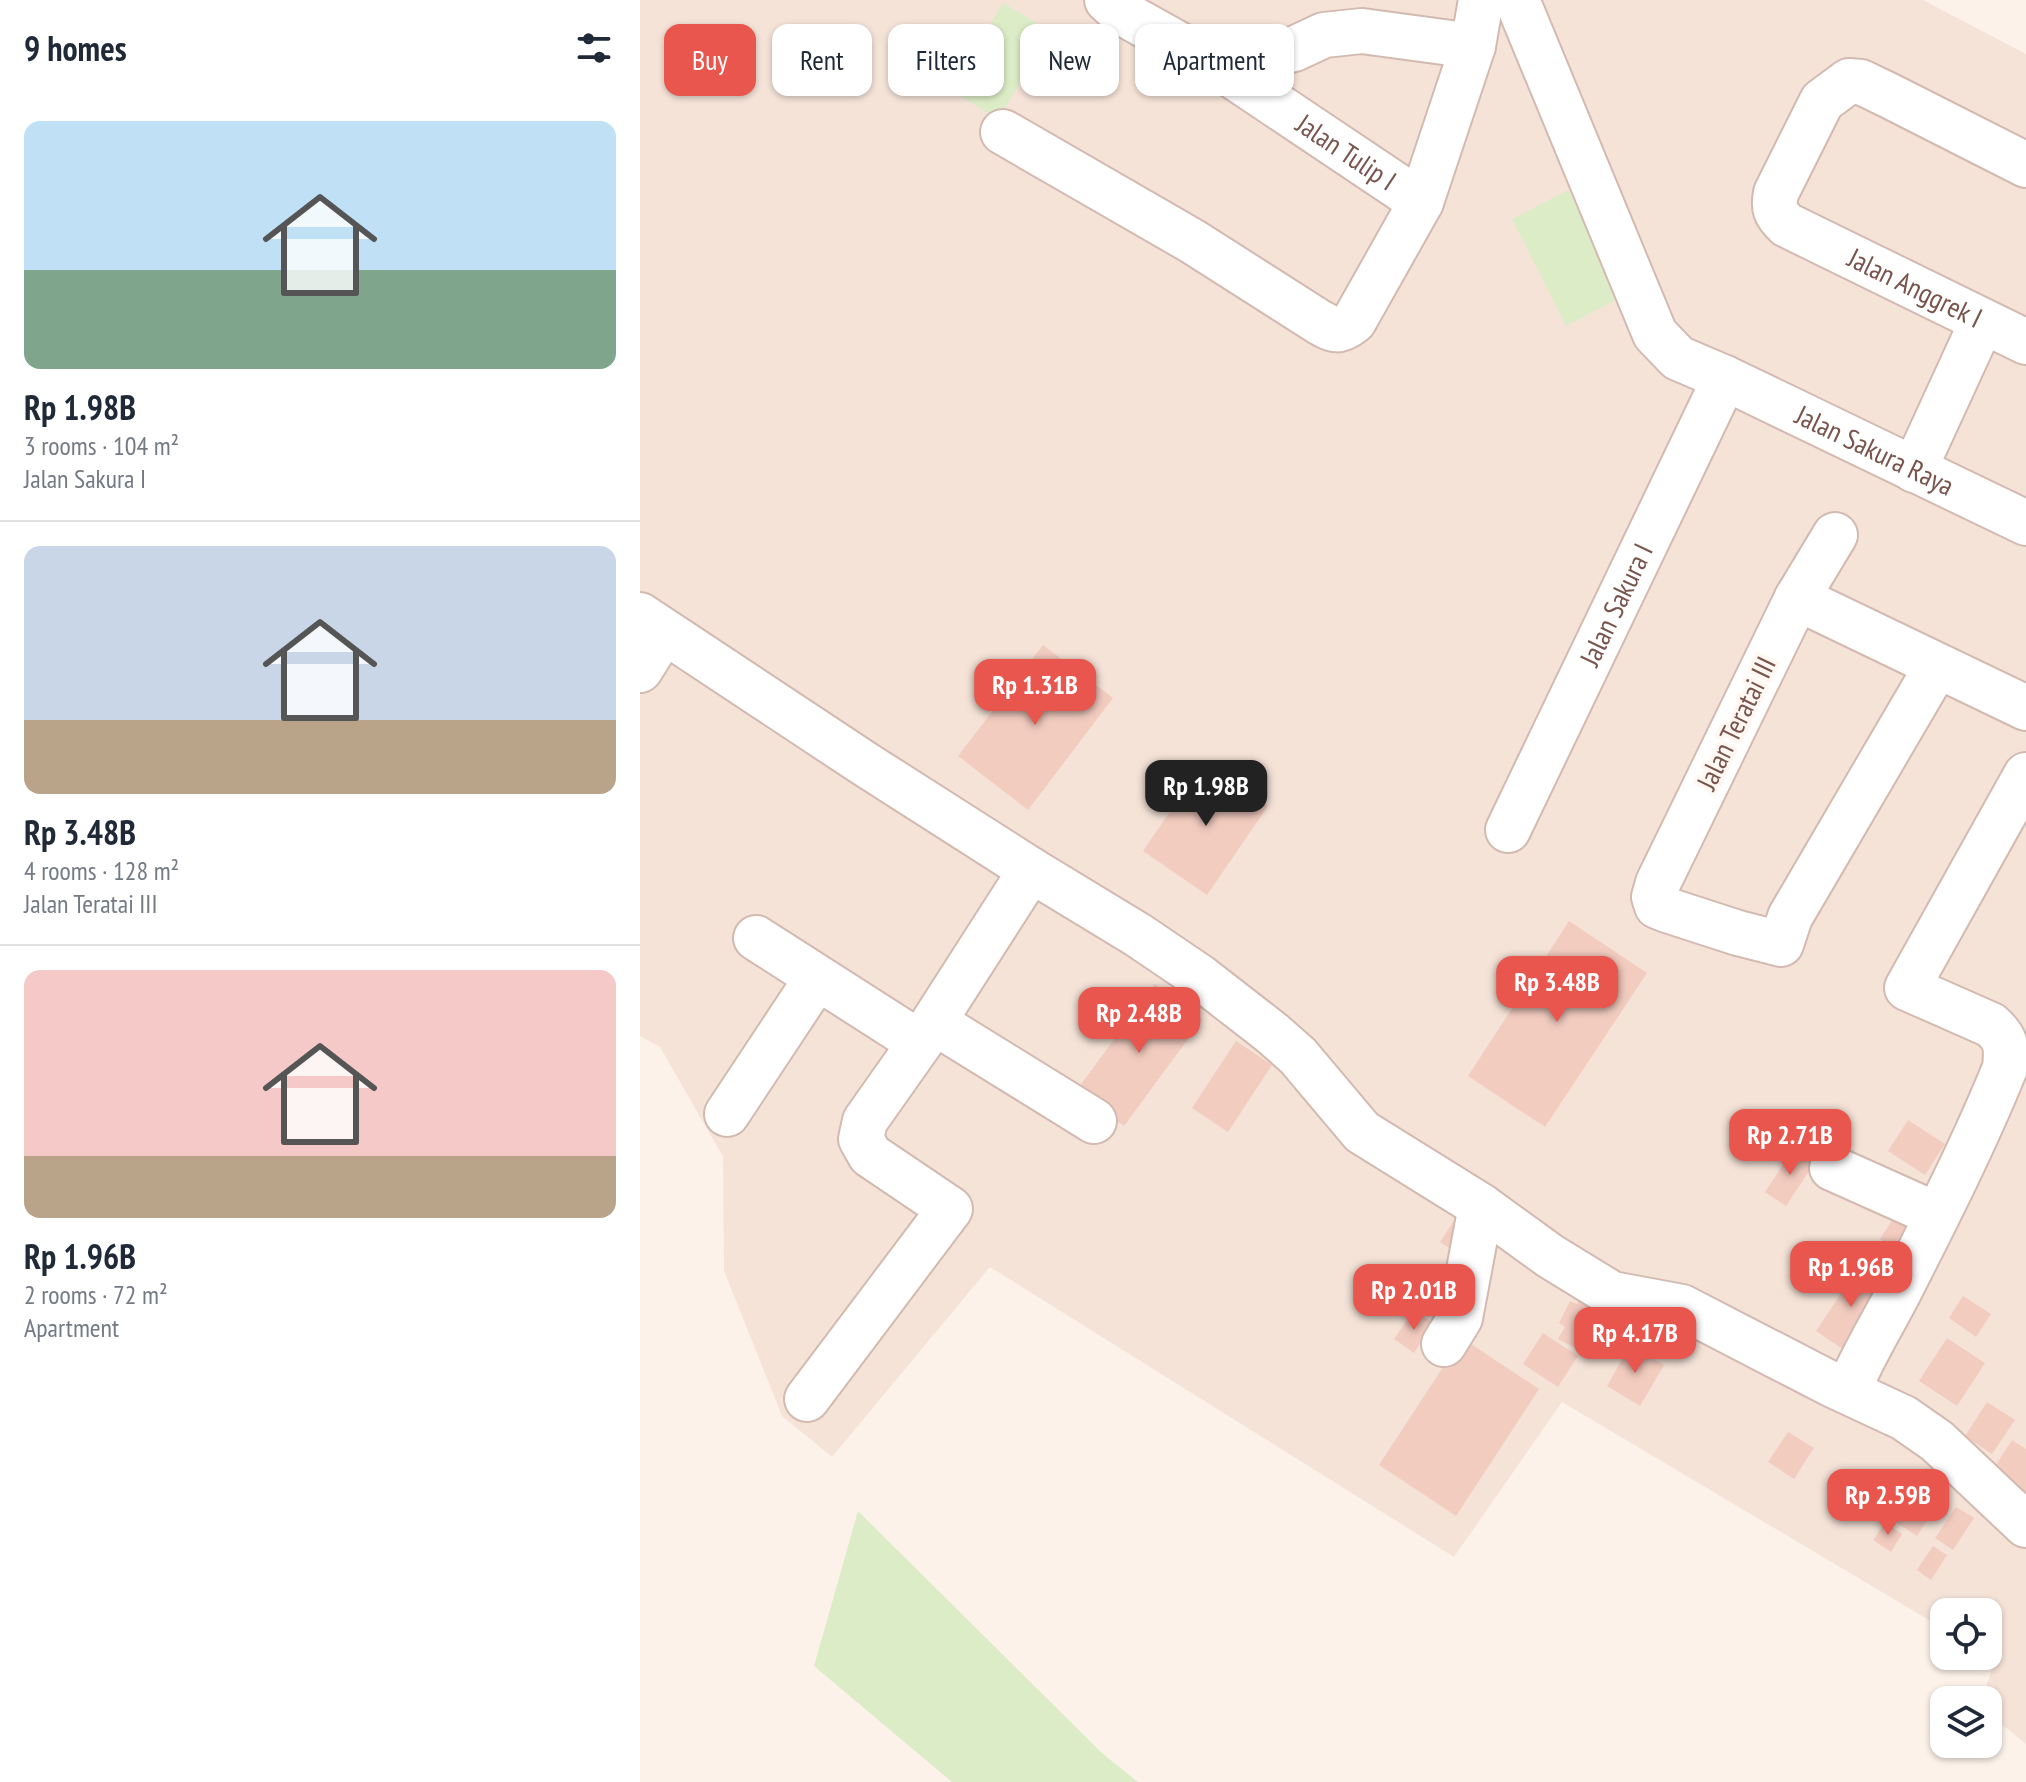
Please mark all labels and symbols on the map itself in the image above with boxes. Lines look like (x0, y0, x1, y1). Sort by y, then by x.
street label: Jalan Tulip I (1289, 104, 1404, 198)
street label: Jalan Anggrek I (1841, 238, 1989, 336)
street label: Jalan Sakura Raya (1789, 395, 1960, 504)
street label: Jalan Sakura I (1570, 537, 1661, 673)
street label: Jalan Teratai III (1687, 650, 1784, 796)
pin: Rp 1.31B (952, 659, 1118, 727)
pin: Rp 1.98B (1123, 760, 1289, 828)
pin: Rp 3.48B (1474, 956, 1640, 1024)
pin: Rp 2.48B (1056, 987, 1222, 1055)
pin: Rp 2.71B (1707, 1109, 1873, 1177)
pin: Rp 1.96B (1768, 1241, 1934, 1309)
pin: Rp 2.01B (1331, 1264, 1497, 1332)
pin: Rp 4.17B (1552, 1307, 1718, 1375)
pin: Rp 2.59B (1805, 1469, 1971, 1537)

